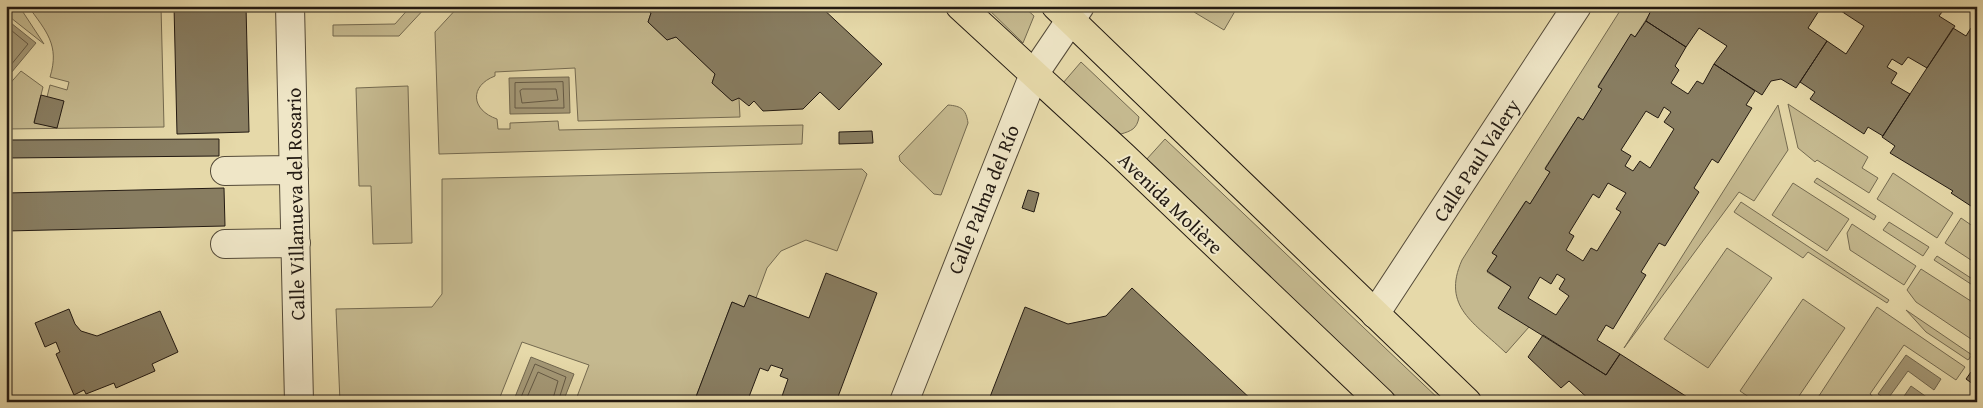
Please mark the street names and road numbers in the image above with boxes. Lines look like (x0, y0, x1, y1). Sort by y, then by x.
street label: Calle Villanueva del Rosario (278, 87, 312, 321)
street label: Calle Paul Valery (1425, 93, 1527, 227)
street label: Calle Palma del Río (940, 120, 1026, 278)
street label: Avenida Molière (1112, 145, 1230, 261)

